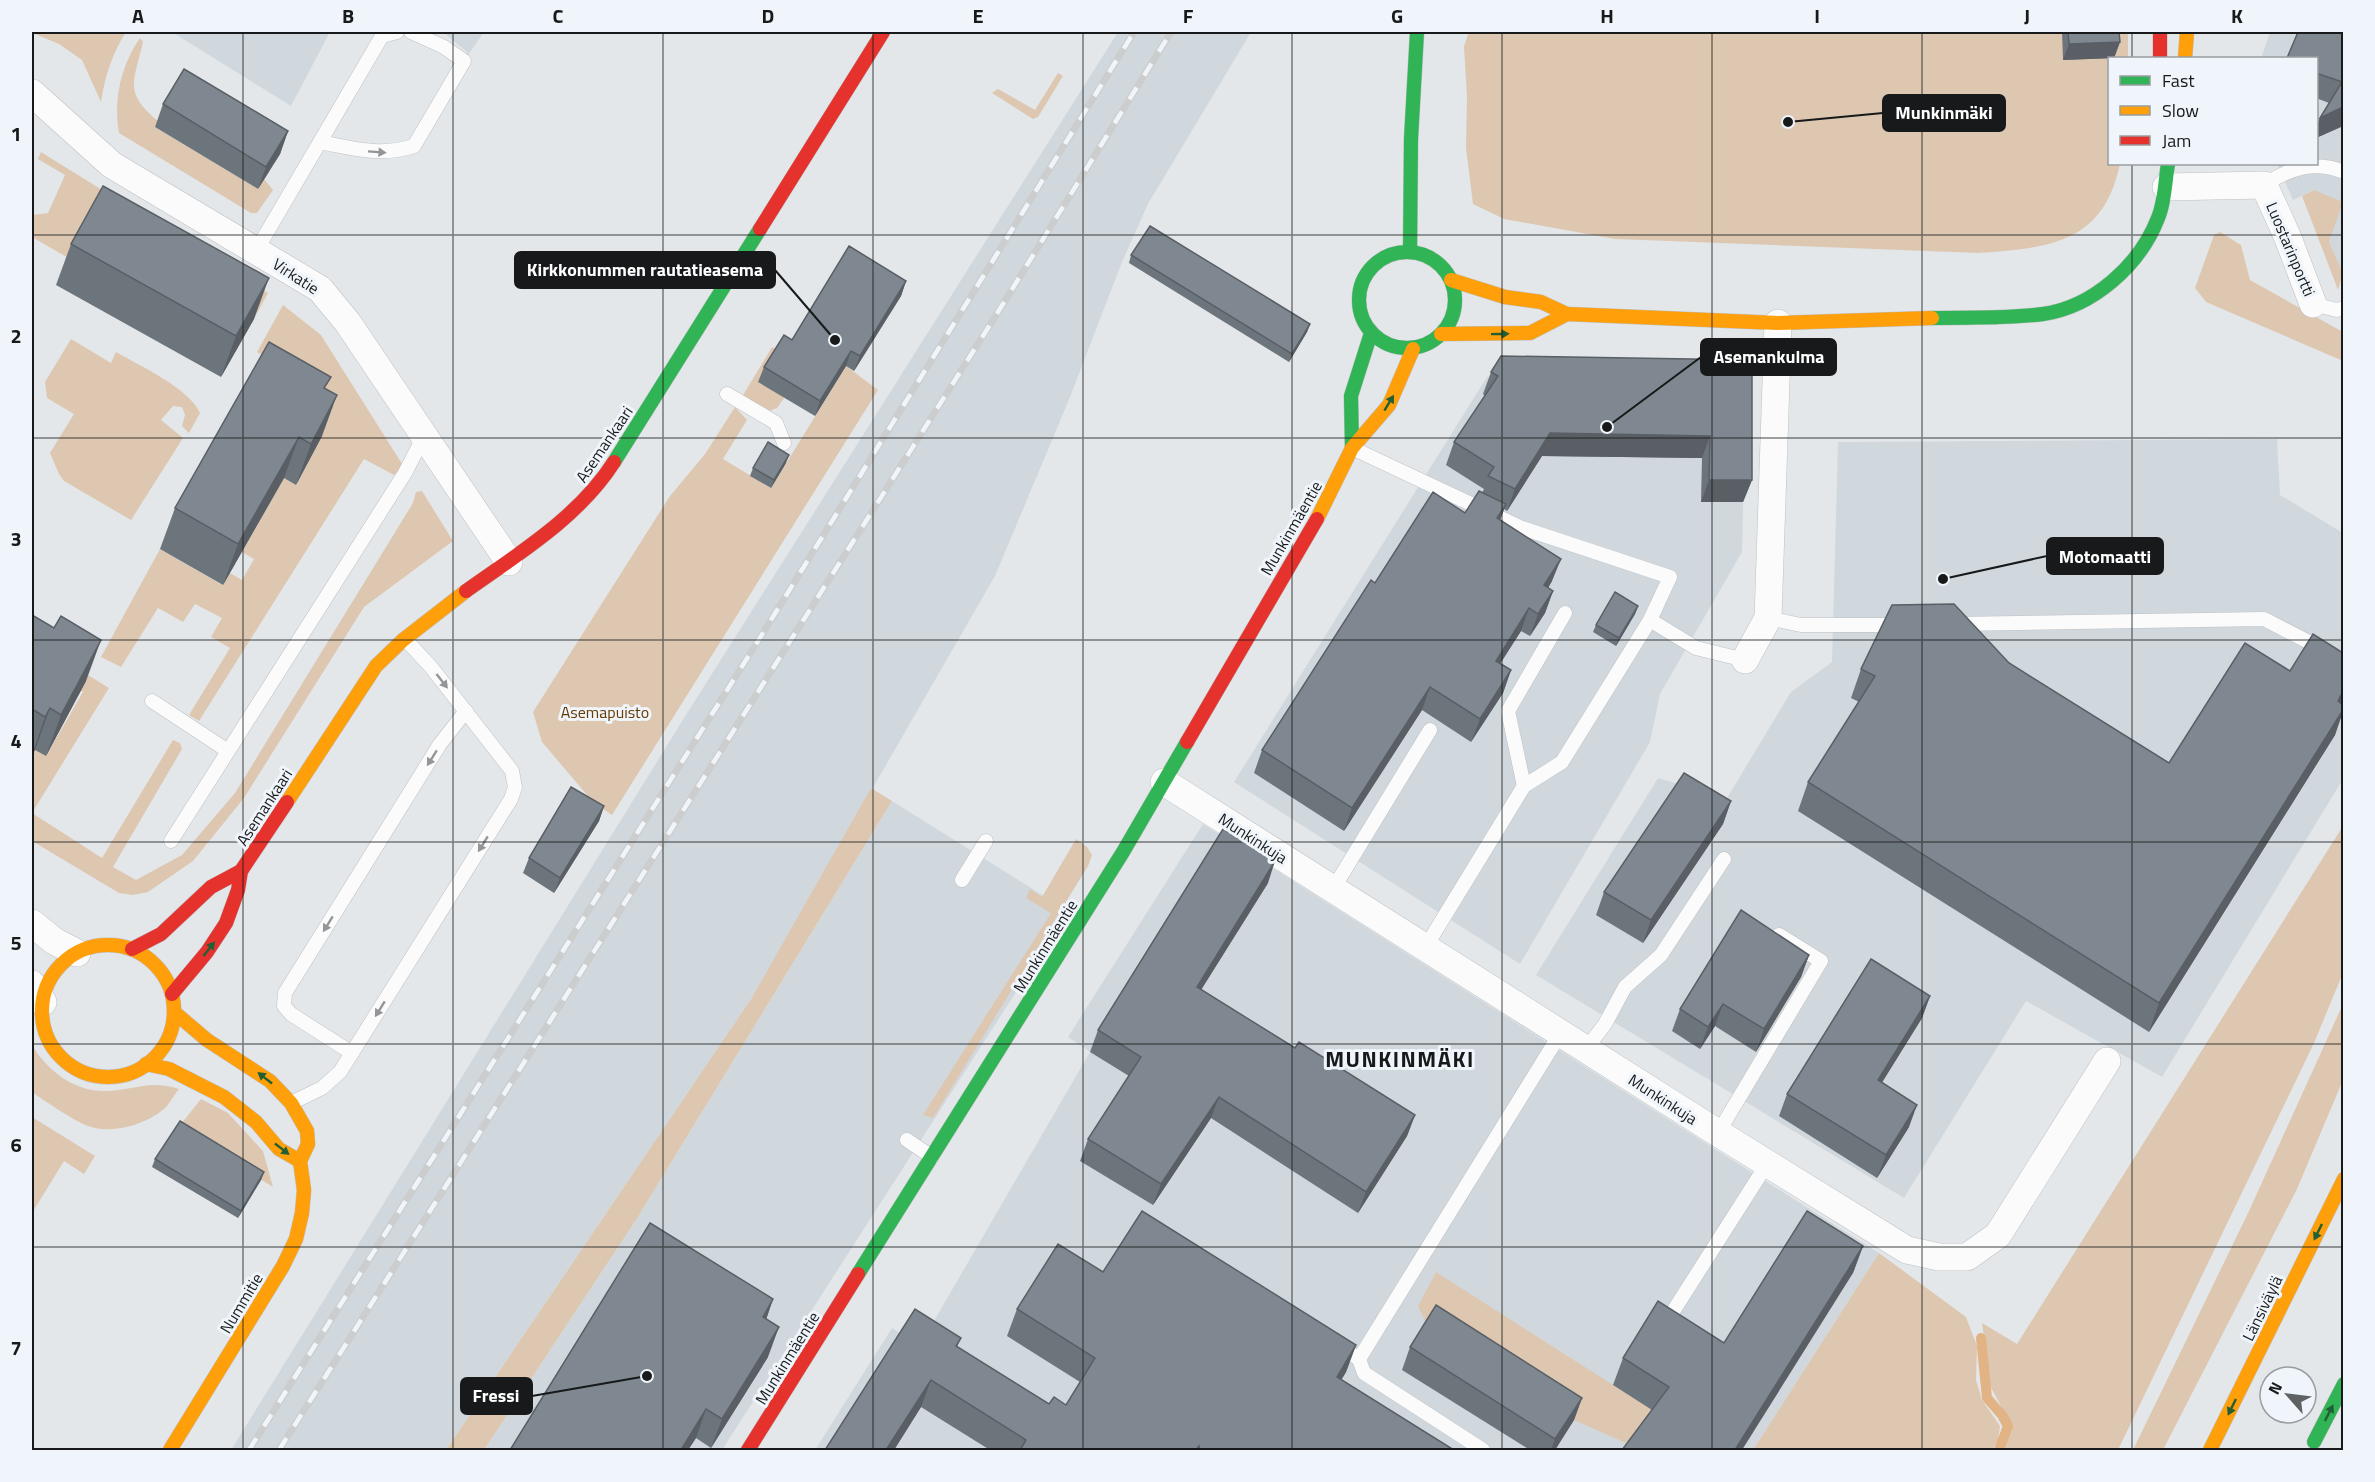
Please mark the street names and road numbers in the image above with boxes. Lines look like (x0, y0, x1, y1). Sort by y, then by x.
street label: Luostarinportti (2260, 198, 2322, 300)
street label: Virkatie (268, 252, 324, 300)
street label: Asemankaari (570, 401, 638, 487)
street label: Munkinmäentie (1254, 476, 1328, 580)
street label: Asemankaari (230, 764, 298, 850)
street label: Munkinkuja (1214, 807, 1292, 869)
street label: Munkinmäentie (1007, 895, 1083, 997)
street label: Munkinkuja (1624, 1068, 1702, 1130)
street label: Nummitie (214, 1268, 268, 1338)
street label: Länsiväylä (2236, 1271, 2288, 1345)
street label: Munkinmäentie (749, 1307, 825, 1409)

